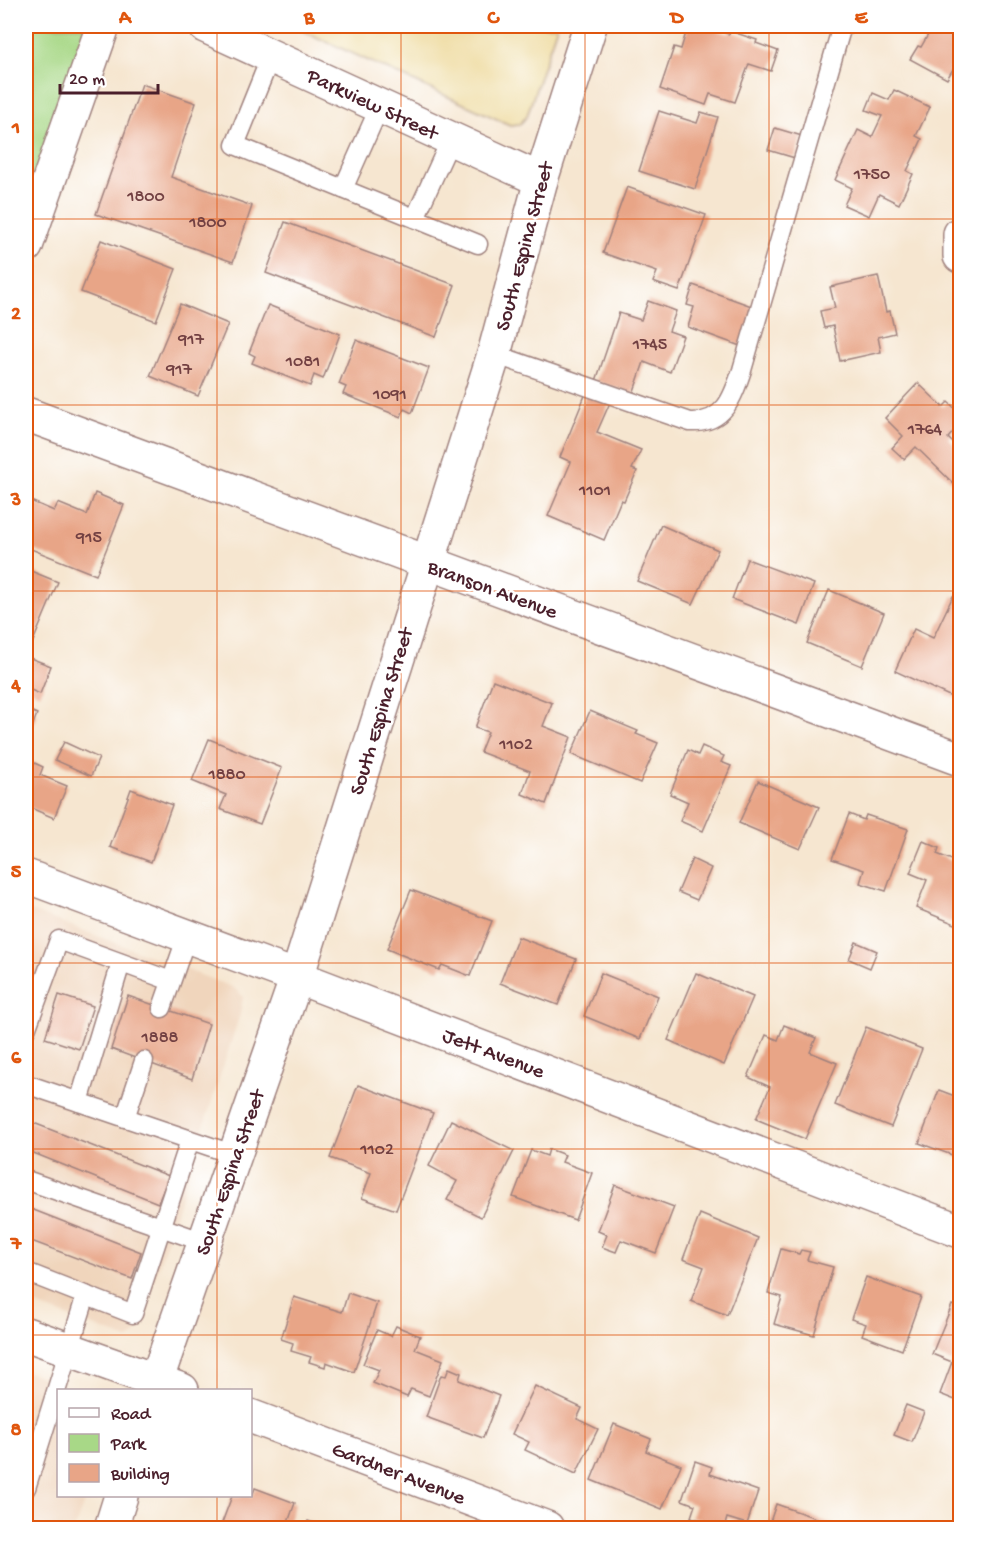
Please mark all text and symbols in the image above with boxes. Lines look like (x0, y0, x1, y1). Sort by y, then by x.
text: A (118, 8, 133, 31)
text: B (303, 8, 315, 31)
text: C (487, 8, 501, 31)
text: D (668, 8, 684, 31)
text: E (855, 8, 869, 31)
scale bar (60, 57, 158, 95)
street label: Parkview Street (301, 64, 443, 149)
text: 20 m (69, 70, 105, 91)
text: 1 (11, 118, 20, 141)
street label: South Espina Street (492, 157, 562, 334)
house number: 1750 (853, 165, 890, 186)
house number: 1800 (126, 187, 165, 208)
house number: 1800 (188, 213, 227, 234)
text: 2 (11, 304, 21, 327)
house number: 917 (177, 330, 204, 351)
house number: 1745 (632, 335, 667, 356)
house number: 1081 (285, 352, 320, 373)
house number: 917 (165, 360, 192, 381)
house number: 1091 (372, 385, 407, 406)
house number: 1764 (907, 420, 943, 441)
house number: 1101 (578, 481, 611, 502)
text: 3 (10, 490, 21, 513)
house number: 915 (75, 528, 102, 549)
street label: Branson Avenue (422, 556, 561, 627)
street label: South Espina Street (346, 623, 421, 799)
text: 4 (10, 676, 21, 699)
house number: 1102 (498, 735, 533, 756)
house number: 1880 (207, 765, 246, 786)
text: 5 (11, 862, 22, 885)
street label: Jett Avenue (438, 1024, 548, 1087)
house number: 1888 (141, 1028, 179, 1049)
text: 6 (11, 1048, 22, 1071)
street label: South Espina Street (192, 1085, 273, 1259)
house number: 1102 (359, 1140, 394, 1161)
text: 7 (10, 1234, 23, 1257)
legend (57, 1389, 252, 1497)
text: Road (111, 1405, 152, 1426)
text: 8 (11, 1420, 22, 1443)
text: Park (110, 1435, 147, 1456)
street label: Gardner Avenue (327, 1438, 469, 1513)
text: Building (110, 1465, 170, 1486)

